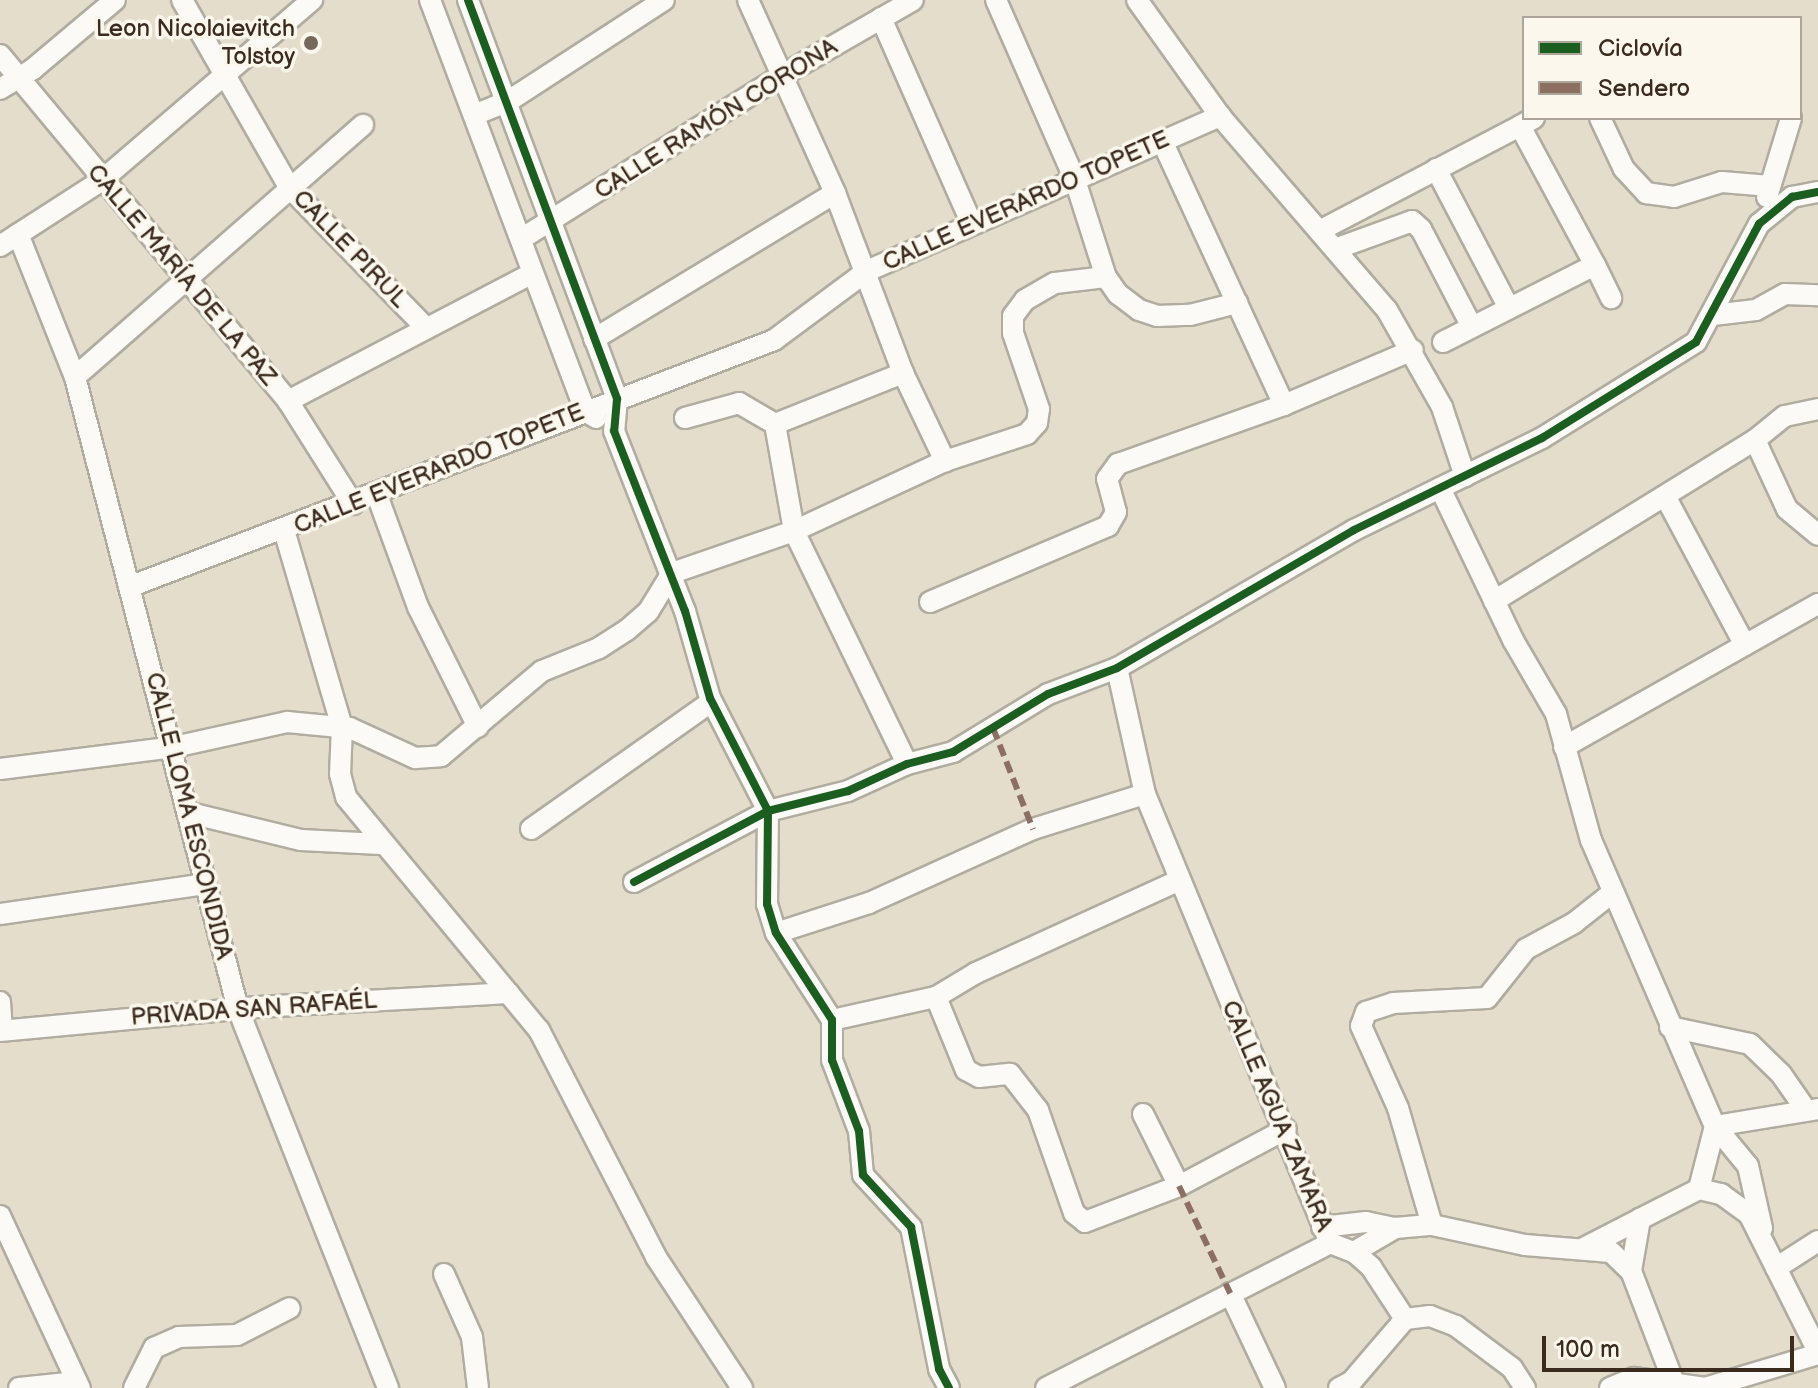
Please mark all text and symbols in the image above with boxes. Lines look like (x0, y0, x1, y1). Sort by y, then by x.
place label: Leon Nicolaievitch Tolstoy (96, 15, 295, 71)
legend (1522, 16, 1802, 120)
street label: CALLE RAMÓN CORONA (589, 32, 843, 206)
marker: Leon Nicolaievitch Tolstoy (302, 34, 320, 52)
text: Ciclovía (1598, 34, 1683, 63)
text: Sendero (1598, 74, 1690, 103)
street label: CALLE EVERARDO TOPETE (878, 125, 1174, 277)
street label: CALLE MARÍA DE LA PAZ (81, 158, 283, 392)
street label: CALLE PIRUL (287, 184, 413, 314)
street label: CALLE EVERARDO TOPETE (289, 397, 589, 541)
street label: CALLE LOMA ESCONDIDA (139, 669, 239, 963)
street label: PRIVADA SAN RAFAÉL (130, 986, 378, 1032)
street label: CALLE AGUA ZAMARA (1215, 996, 1339, 1236)
scale bar (1546, 1320, 1798, 1370)
text: 100 m (1556, 1335, 1620, 1364)

